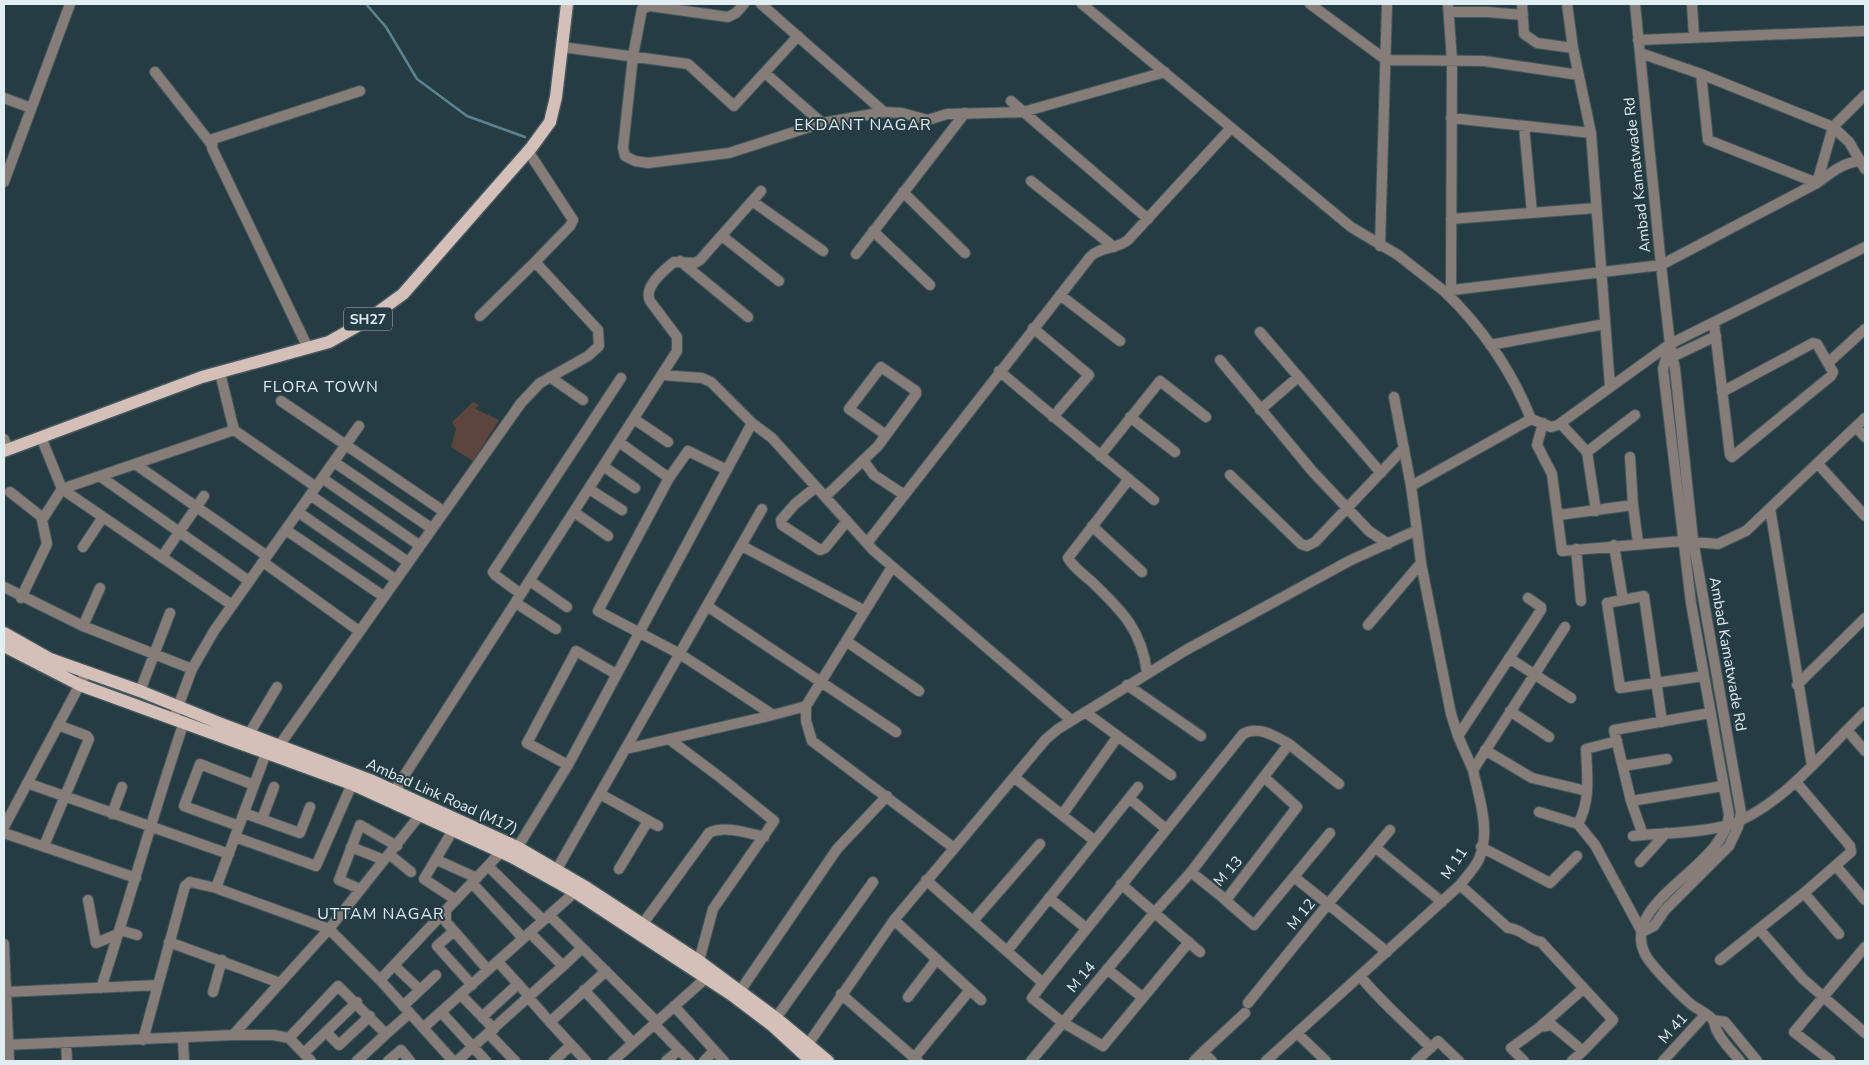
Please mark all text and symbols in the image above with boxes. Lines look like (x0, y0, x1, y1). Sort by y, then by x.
street label: Ambad Kamatwade Rd (1619, 96, 1655, 254)
district label: EKDANT NAGAR (794, 114, 932, 136)
road number: SH27 (344, 308, 392, 330)
district label: FLORA TOWN (263, 376, 379, 398)
street label: Ambad Kamatwade Rd (1705, 575, 1751, 733)
street label: Ambad Link Road (M17) (363, 754, 521, 838)
street label: M 11 (1436, 843, 1472, 883)
street label: M 13 (1209, 851, 1247, 891)
street label: M 12 (1282, 894, 1320, 934)
district label: UTTAM NAGAR (317, 903, 445, 925)
street label: M 14 (1062, 957, 1100, 997)
street label: M 41 (1654, 1008, 1692, 1048)

